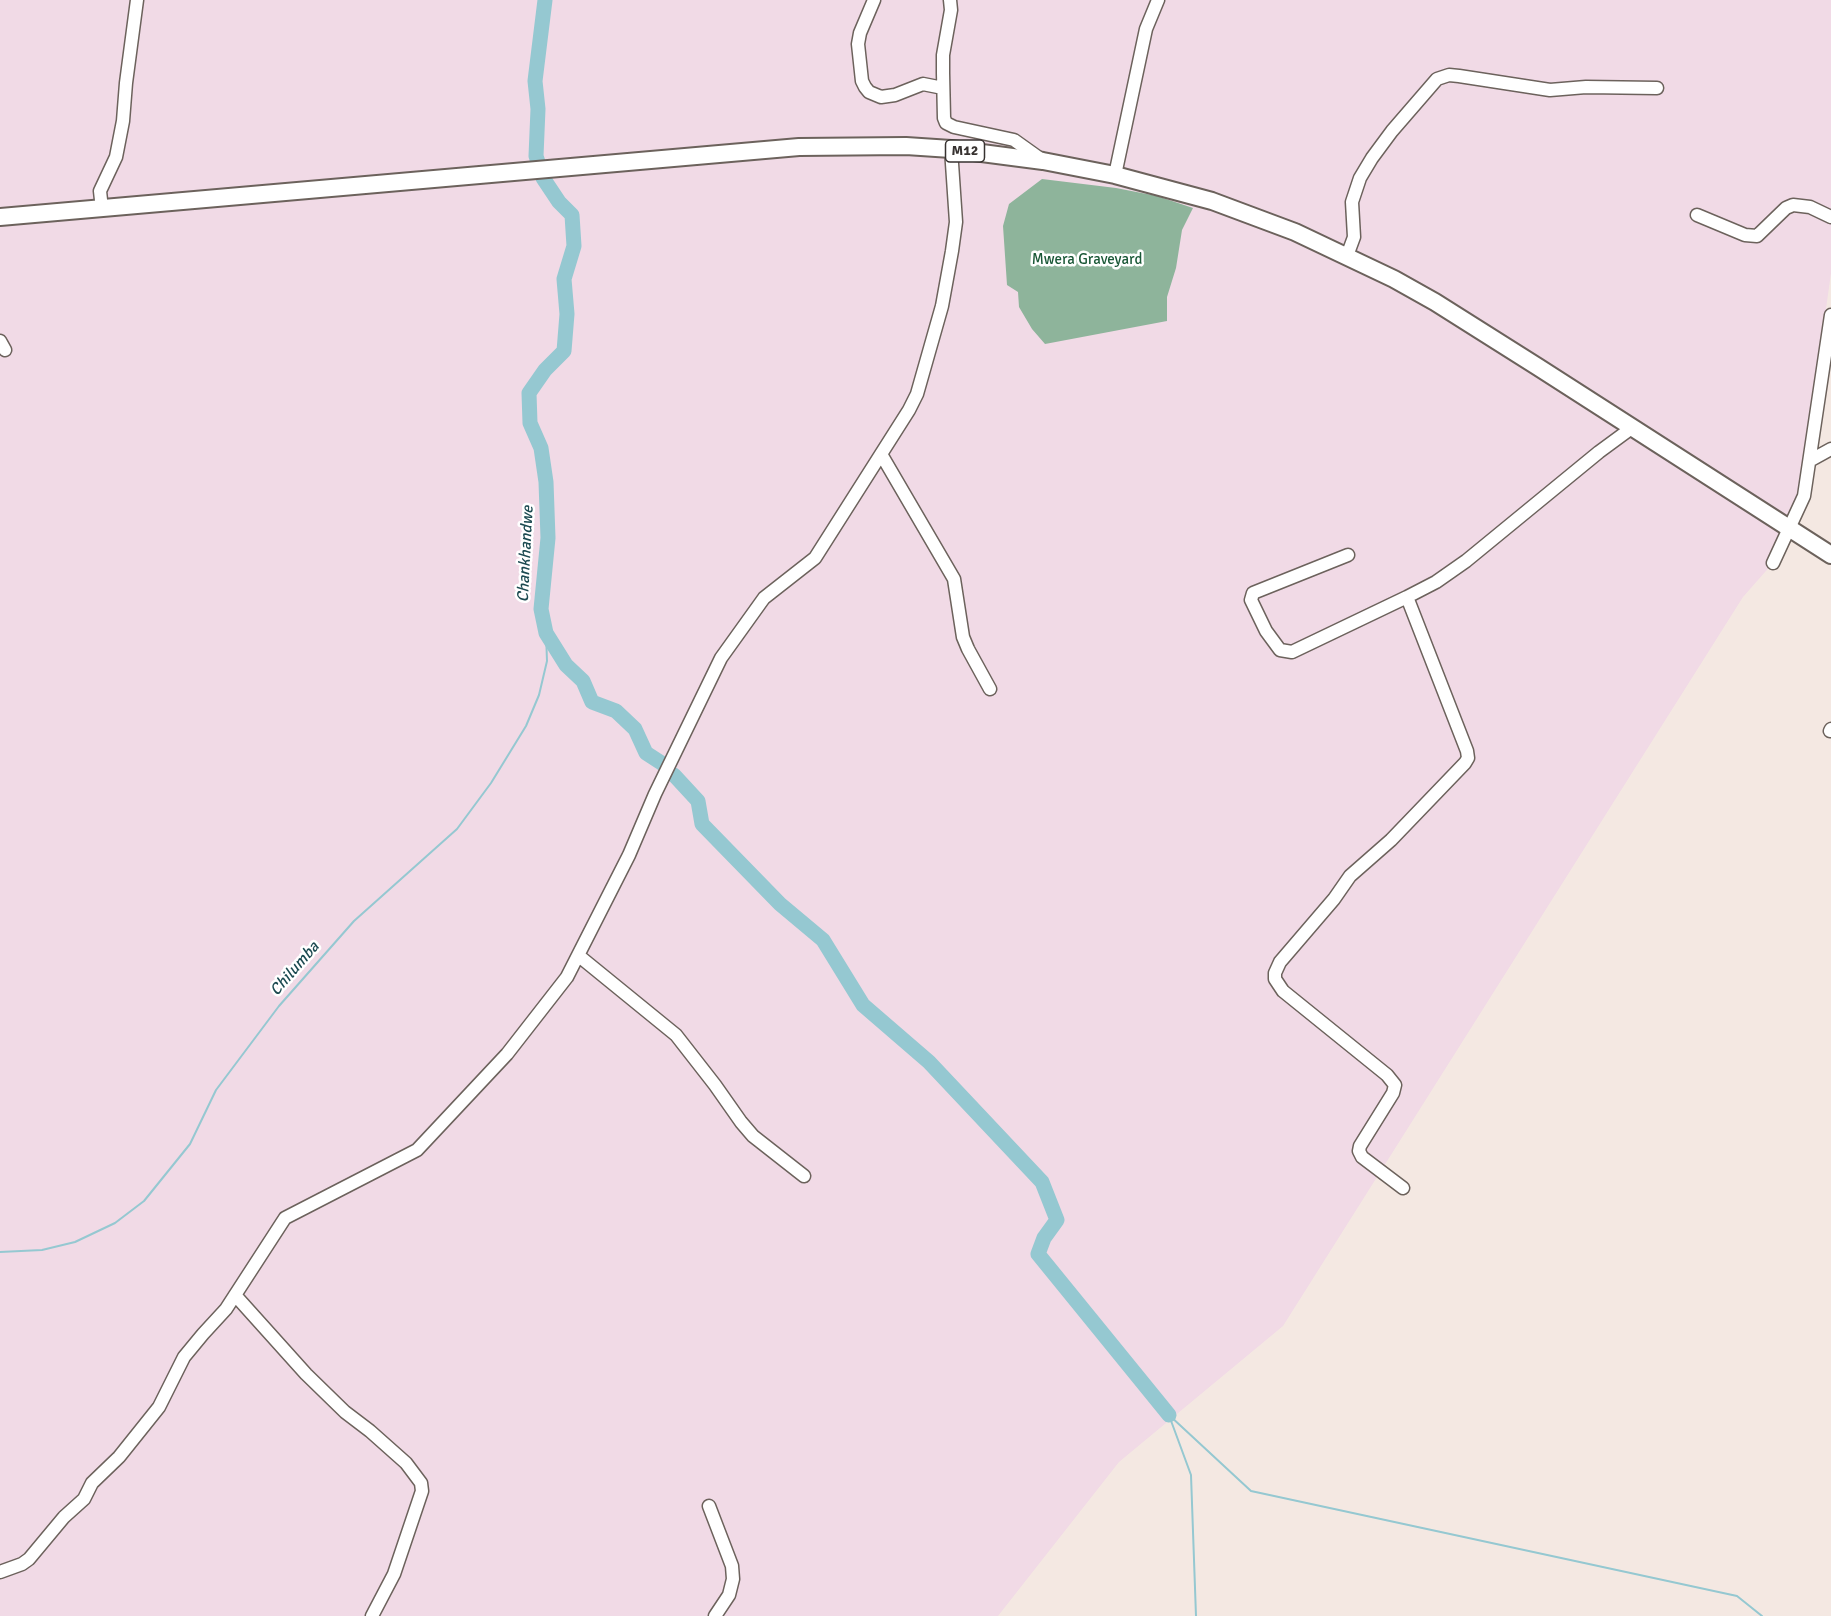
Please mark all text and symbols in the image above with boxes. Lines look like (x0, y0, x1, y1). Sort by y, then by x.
road number: M12 (946, 140, 984, 162)
park label: Mwera Graveyard (1032, 251, 1142, 269)
water label: Chankhandwe (514, 505, 538, 603)
water label: Chilumba (266, 938, 324, 1000)

